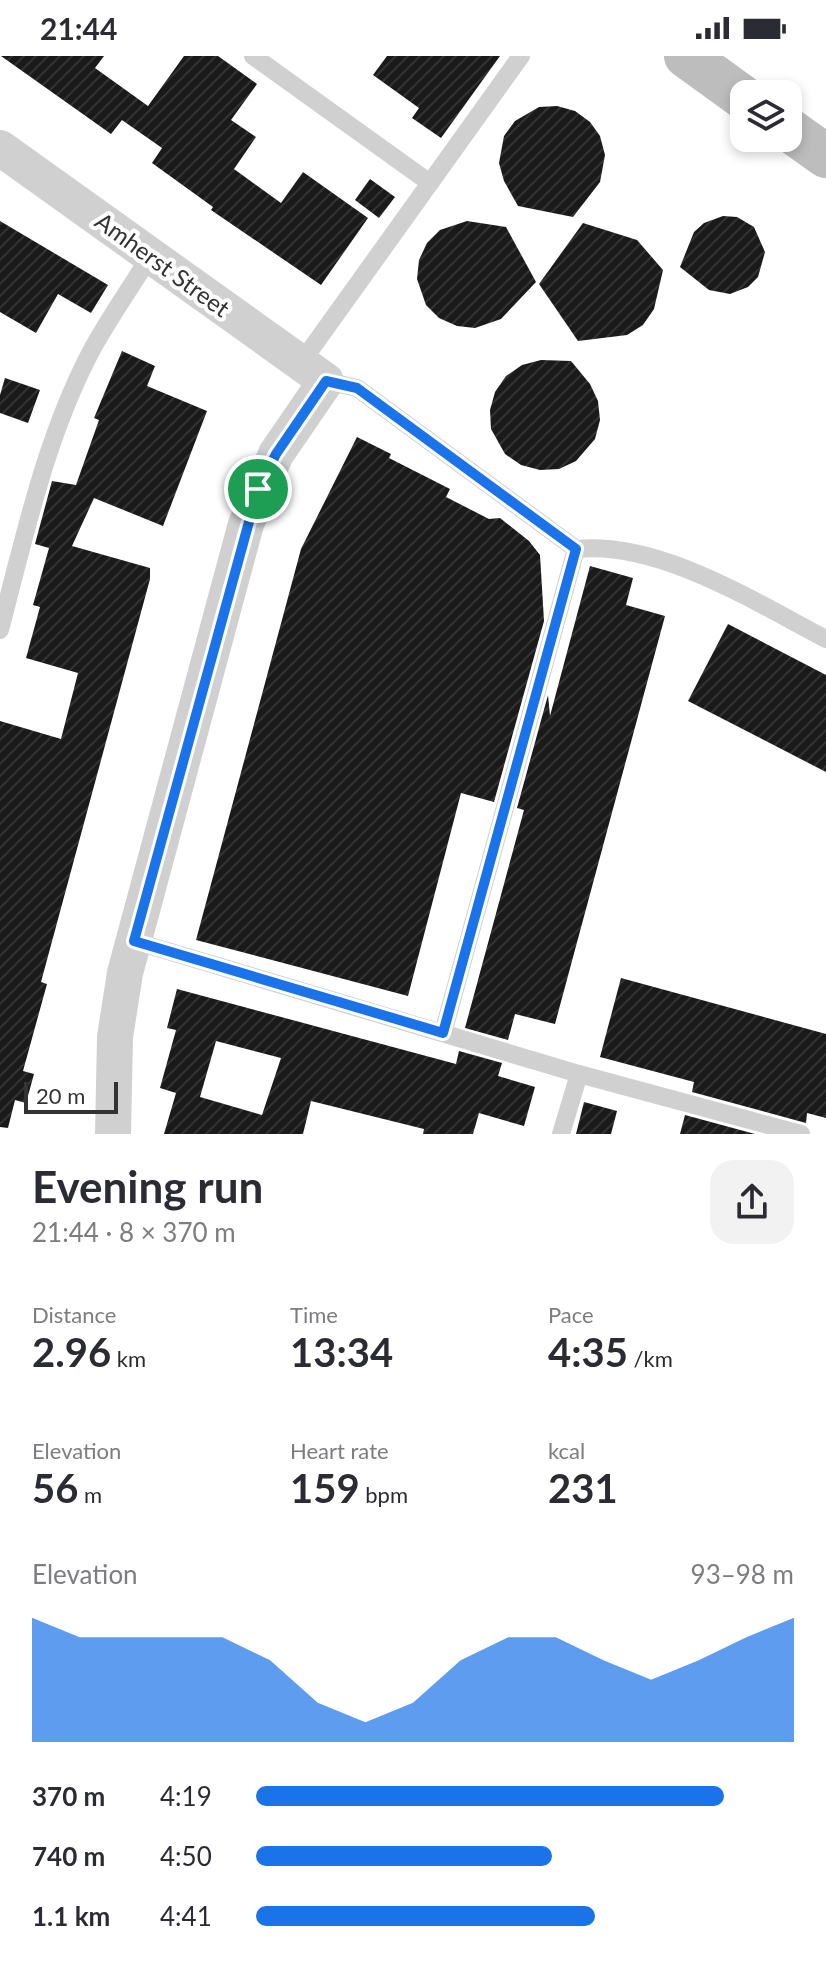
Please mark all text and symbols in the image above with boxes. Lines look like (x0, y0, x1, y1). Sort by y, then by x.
text: 21:44 (40, 10, 117, 46)
map controls (730, 80, 802, 152)
button: layers (730, 80, 802, 152)
street label: Amherst Street (90, 206, 236, 323)
pin (224, 455, 292, 523)
icon: arrive (236, 467, 280, 511)
scale bar (24, 1078, 118, 1114)
text: 20 m (36, 1082, 85, 1109)
text: Evening run (32, 1160, 263, 1212)
button: share (710, 1160, 794, 1244)
text: 21:44 · 8 × 370 m (32, 1216, 236, 1248)
text: Distance (32, 1301, 116, 1328)
text: Time (290, 1301, 338, 1328)
text: Pace (548, 1301, 594, 1328)
text: 2.96 (32, 1328, 111, 1376)
text: 13:34 (290, 1328, 393, 1376)
text: 4:35 (548, 1328, 628, 1376)
text: km (111, 1345, 146, 1372)
text: /km (628, 1345, 673, 1372)
text: Elevation (32, 1437, 121, 1464)
text: Heart rate (290, 1437, 389, 1464)
text: kcal (548, 1437, 585, 1464)
text: 56 (32, 1464, 78, 1512)
text: 159 (290, 1464, 360, 1512)
text: 231 (548, 1464, 618, 1512)
text: m (78, 1481, 102, 1508)
text: bpm (360, 1481, 408, 1508)
text: Elevation (32, 1558, 138, 1590)
text: 93–98 m (691, 1558, 794, 1590)
text: 370 m (32, 1780, 105, 1812)
text: 4:19 (160, 1780, 212, 1812)
text: 740 m (32, 1840, 105, 1872)
text: 4:50 (160, 1840, 212, 1872)
text: 1.1 km (32, 1900, 110, 1932)
text: 4:41 (160, 1900, 212, 1932)

